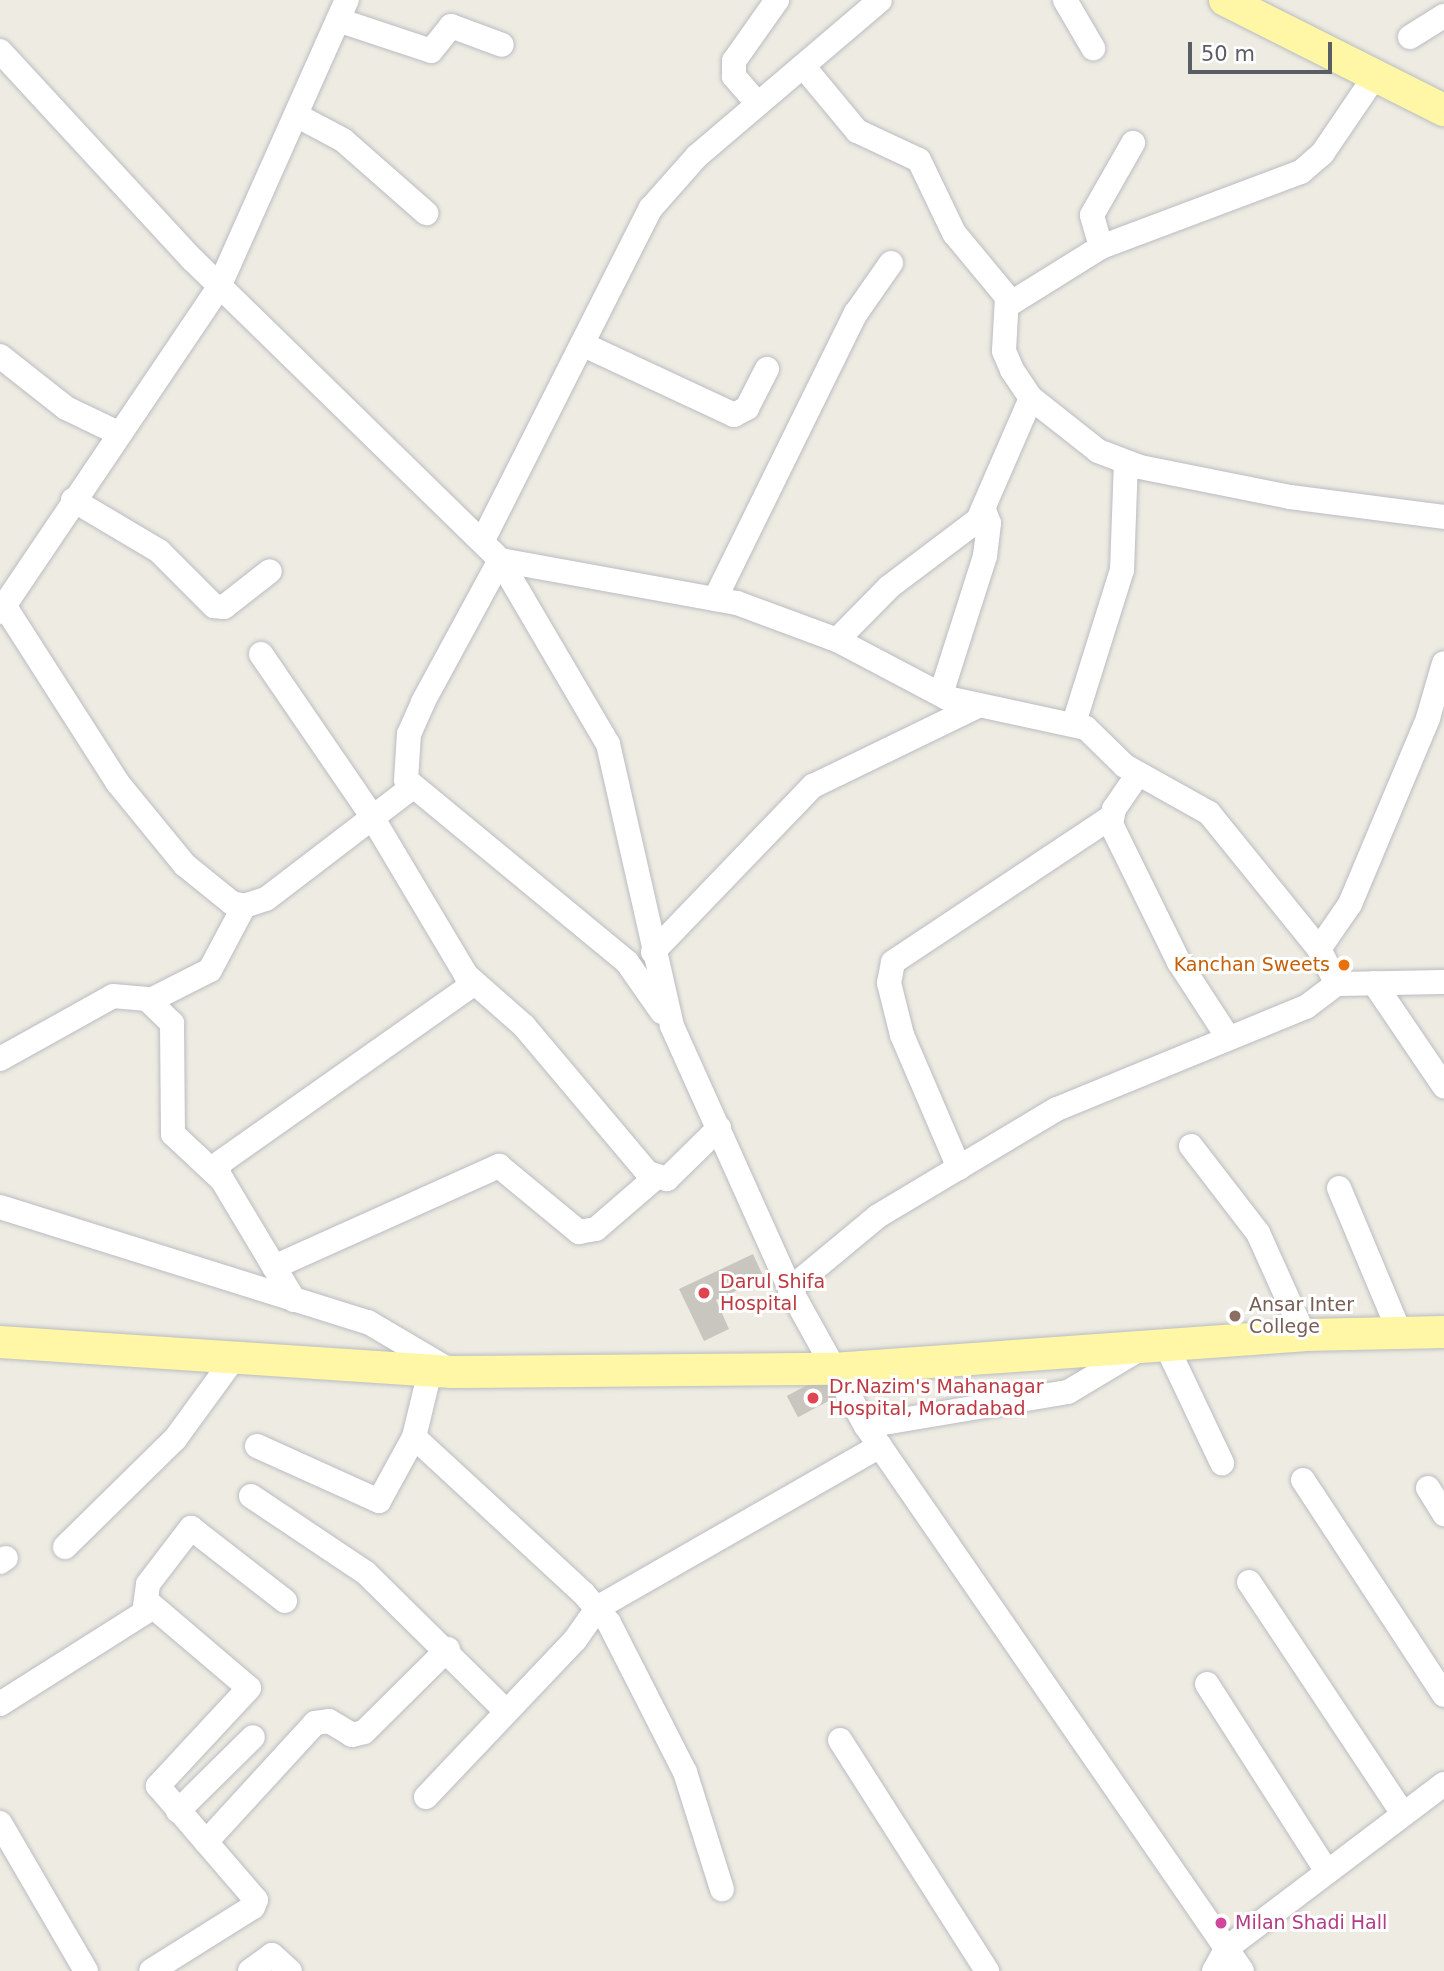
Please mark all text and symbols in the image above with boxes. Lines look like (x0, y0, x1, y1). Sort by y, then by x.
scale bar (1192, 28, 1336, 72)
text: 50 m (1201, 42, 1255, 66)
place label: Kanchan Sweets (1174, 954, 1330, 976)
marker: Kanchan Sweets (1336, 957, 1352, 973)
place label: Darul Shifa Hospital (720, 1271, 825, 1315)
marker: Darul Shifa Hospital (694, 1283, 714, 1303)
place label: Ansar Inter College (1249, 1294, 1354, 1338)
marker: Ansar Inter College (1227, 1308, 1243, 1324)
place label: Dr.Nazim's Mahanagar Hospital, Moradabad (829, 1376, 1043, 1420)
marker: Dr.Nazim's Mahanagar Hospital, Moradabad (803, 1388, 823, 1408)
place label: Milan Shadi Hall (1235, 1912, 1387, 1934)
marker: Milan Shadi Hall (1213, 1915, 1229, 1931)

